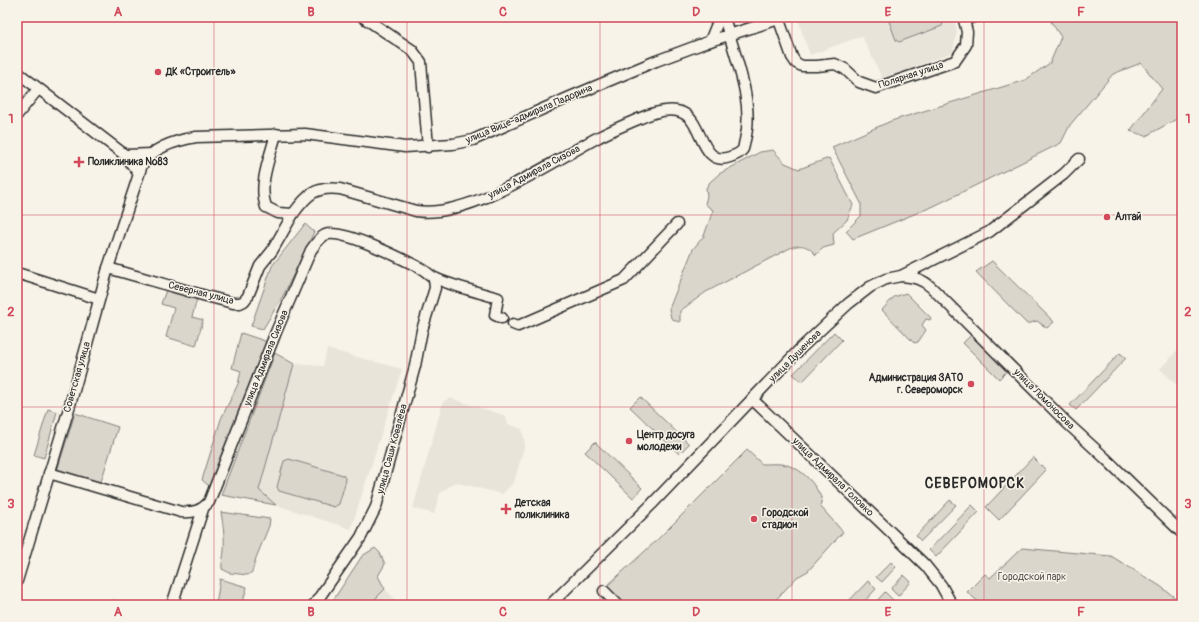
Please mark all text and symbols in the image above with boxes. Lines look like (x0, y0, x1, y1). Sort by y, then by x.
text: A (114, 4, 123, 20)
text: B (307, 4, 315, 20)
text: C (499, 4, 507, 20)
text: D (692, 4, 700, 20)
text: E (885, 4, 892, 20)
text: F (1077, 4, 1085, 20)
street label: Полярная улица (877, 59, 945, 91)
place label: ДК «Строитель» (165, 66, 236, 78)
marker: ДК «Строитель» (153, 67, 163, 77)
street label: улица Вице-адмирала Падорина (463, 82, 595, 147)
text: 1 (8, 111, 14, 127)
text: 1 (1185, 111, 1191, 127)
street label: улица Адмирала Сизова (485, 142, 582, 202)
marker: Поликлиника №83 (73, 156, 85, 168)
place label: Поликлиника №83 (88, 156, 169, 168)
place label: Алтай (1115, 211, 1141, 223)
marker: Алтай (1102, 212, 1112, 222)
street label: Северная улица (167, 279, 235, 307)
text: 2 (7, 304, 15, 320)
text: 2 (1184, 304, 1192, 320)
street label: улица Адмирала Сизова (241, 308, 291, 409)
street label: улица Душенова (766, 327, 824, 385)
street label: Советская улица (61, 340, 93, 414)
street label: улица Ломоносова (1010, 365, 1077, 432)
place label: Администрация ЗАТО г. Североморск (869, 372, 964, 396)
marker: Администрация ЗАТО г. Североморск (966, 379, 976, 389)
street label: улица Саши Ковалёва (374, 402, 410, 496)
place label: Центр досуга молодежи (637, 429, 695, 453)
street label: улица Адмирала Головко (789, 434, 877, 519)
marker: Центр досуга молодежи (624, 436, 634, 446)
district label: СЕВЕРОМОРСК (925, 475, 1025, 492)
text: 3 (7, 496, 15, 512)
text: 3 (1184, 496, 1192, 512)
place label: Детская поликлиника (514, 497, 570, 521)
marker: Детская поликлиника (500, 503, 512, 515)
place label: Городской стадион (761, 507, 809, 531)
marker: Городской стадион (749, 514, 759, 524)
park label: Городской парк (998, 571, 1066, 583)
text: A (114, 604, 123, 620)
text: B (307, 604, 315, 620)
text: C (499, 604, 507, 620)
text: D (692, 604, 700, 620)
text: E (885, 604, 892, 620)
text: F (1077, 604, 1085, 620)

